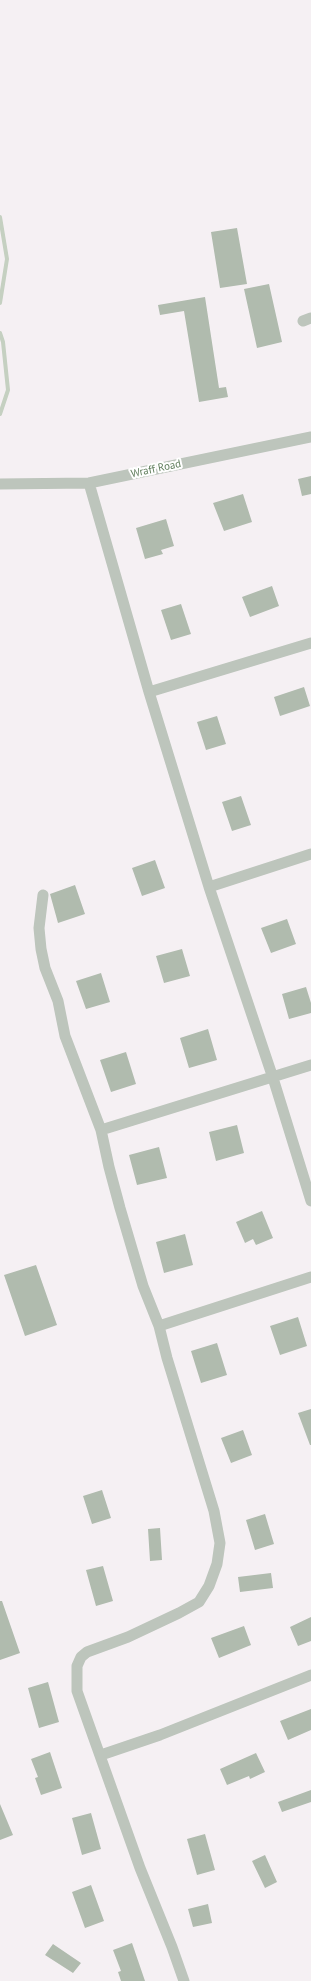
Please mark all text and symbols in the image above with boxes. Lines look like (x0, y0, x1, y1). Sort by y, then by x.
street label: Wraff Road (130, 457, 182, 481)

